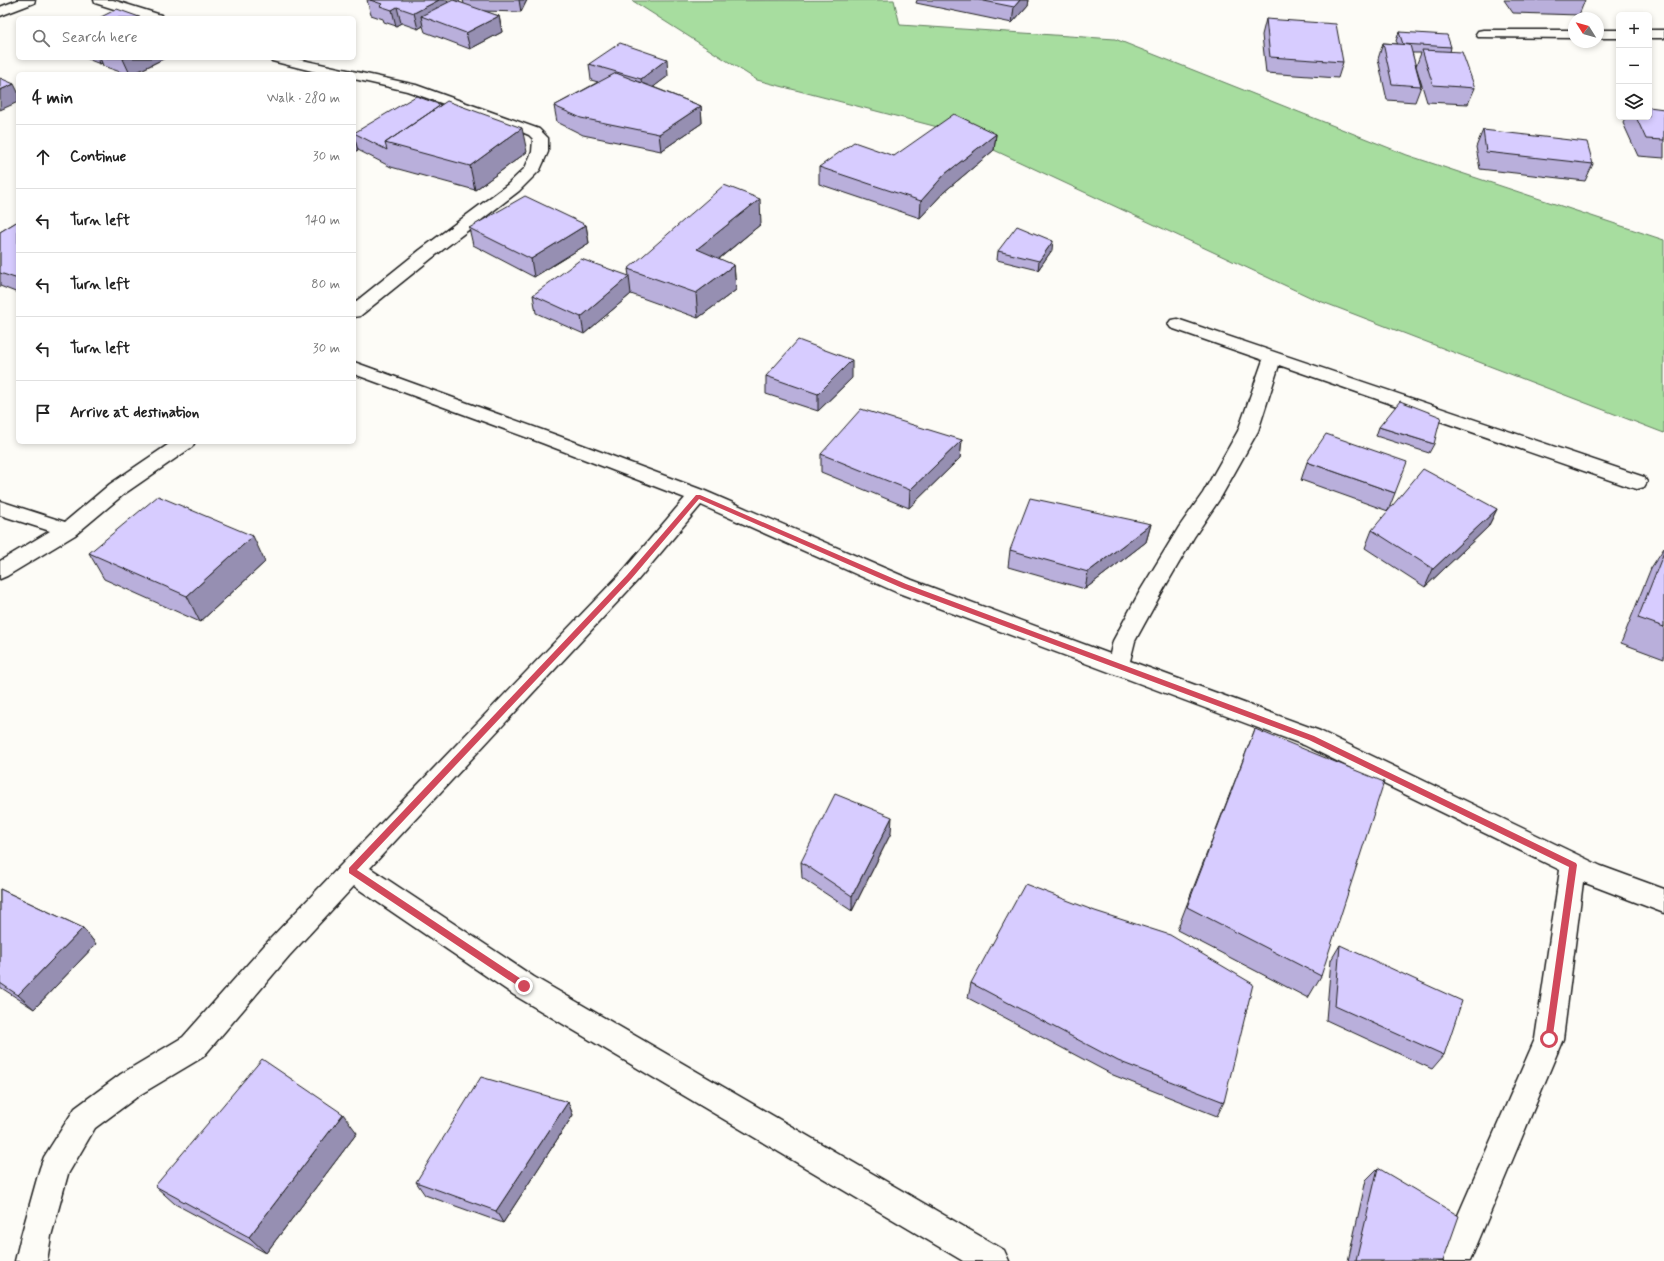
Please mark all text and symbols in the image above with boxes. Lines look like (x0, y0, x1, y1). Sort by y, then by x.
north arrow (1568, 12, 1604, 48)
map controls (1616, 12, 1652, 120)
button: + (1616, 12, 1652, 48)
search box (16, 16, 356, 60)
icon: search (30, 27, 52, 49)
text: Search here (62, 28, 138, 48)
button: − (1616, 48, 1652, 84)
button: layers (1616, 84, 1652, 120)
text: 4 min (32, 87, 73, 109)
text: Walk · 280 m (267, 90, 340, 107)
icon: ahead (32, 146, 54, 168)
text: Continue (70, 147, 126, 167)
text: 30 m (313, 148, 340, 165)
icon: left (32, 210, 54, 232)
text: Turn left (70, 211, 130, 231)
text: 140 m (305, 212, 340, 229)
icon: left (32, 274, 54, 296)
text: Turn left (70, 275, 130, 295)
text: 80 m (311, 276, 340, 293)
icon: left (32, 338, 54, 360)
text: Turn left (70, 339, 130, 359)
text: 30 m (313, 340, 340, 357)
icon: arrive (32, 402, 54, 424)
text: Arrive at destination (70, 403, 199, 423)
route end (515, 977, 533, 995)
route start (1540, 1030, 1558, 1048)

